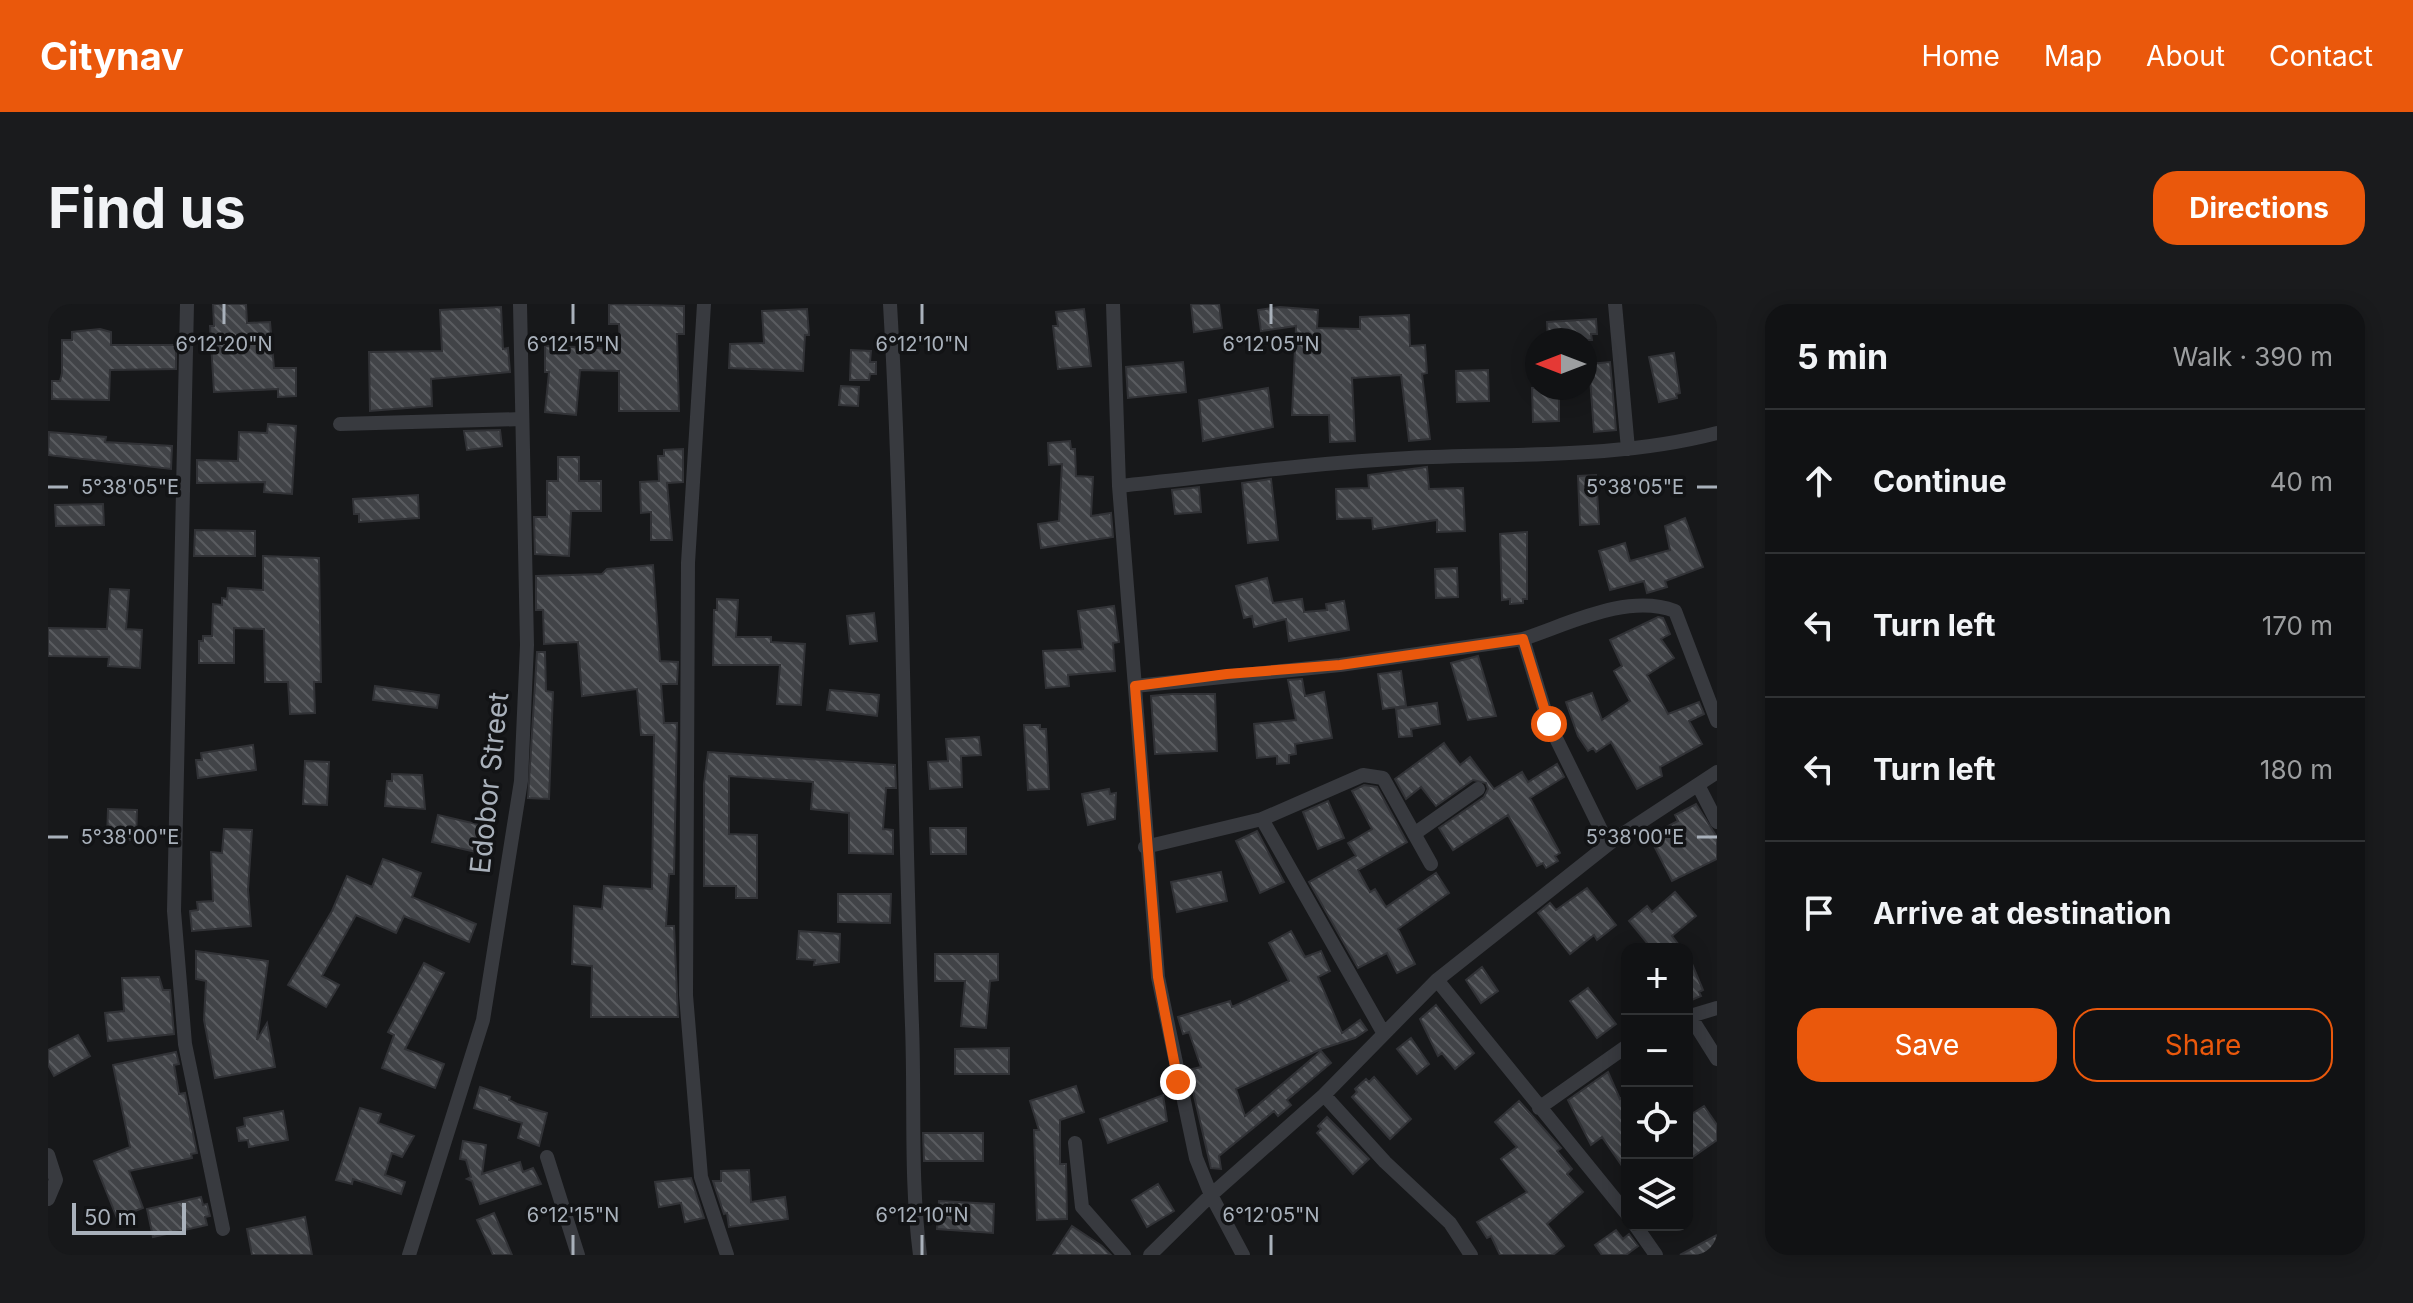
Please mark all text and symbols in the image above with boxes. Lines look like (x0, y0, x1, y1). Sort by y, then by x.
text: Citynav (40, 33, 184, 79)
text: Home (1921, 39, 2000, 73)
text: Map (2044, 39, 2102, 73)
text: About (2146, 39, 2225, 73)
text: Contact (2269, 39, 2373, 73)
button: Directions (2153, 171, 2365, 245)
text: Find us (48, 174, 246, 242)
north arrow (1525, 328, 1597, 400)
text: 6°12'20"N (175, 332, 273, 356)
text: 6°12'15"N (527, 332, 619, 356)
text: 6°12'10"N (876, 332, 968, 356)
text: 6°12'05"N (1222, 332, 1320, 356)
text: 5 min (1797, 336, 1888, 377)
text: Walk · 390 m (2173, 341, 2333, 372)
icon: ahead (1797, 459, 1841, 503)
text: Continue (1873, 463, 2007, 499)
text: 40 m (2270, 466, 2333, 497)
text: 5°38'05"E (81, 475, 179, 499)
text: 5°38'05"E (1586, 475, 1684, 499)
icon: left (1797, 603, 1841, 647)
text: Turn left (1873, 607, 1995, 643)
text: 170 m (2262, 610, 2333, 641)
street label: Edobor Street (463, 691, 515, 875)
route start (1531, 706, 1567, 742)
icon: left (1797, 747, 1841, 791)
text: Turn left (1873, 751, 1995, 787)
text: 180 m (2260, 754, 2333, 785)
text: 5°38'00"E (81, 825, 179, 849)
text: 5°38'00"E (1586, 825, 1684, 849)
icon: arrive (1797, 891, 1841, 935)
text: Arrive at destination (1873, 895, 2171, 931)
map controls (1621, 943, 1693, 1231)
button: + (1621, 943, 1693, 1015)
button: Save (1797, 1008, 2057, 1082)
button: Share (2073, 1008, 2333, 1082)
button: − (1621, 1015, 1693, 1087)
route end (1160, 1064, 1196, 1100)
button: locate (1621, 1087, 1693, 1159)
button: layers (1621, 1159, 1693, 1231)
scale bar (72, 1199, 186, 1235)
text: 6°12'15"N (527, 1203, 619, 1227)
text: 6°12'10"N (876, 1203, 968, 1227)
text: 6°12'05"N (1222, 1203, 1320, 1227)
text: 50 m (84, 1204, 137, 1230)

